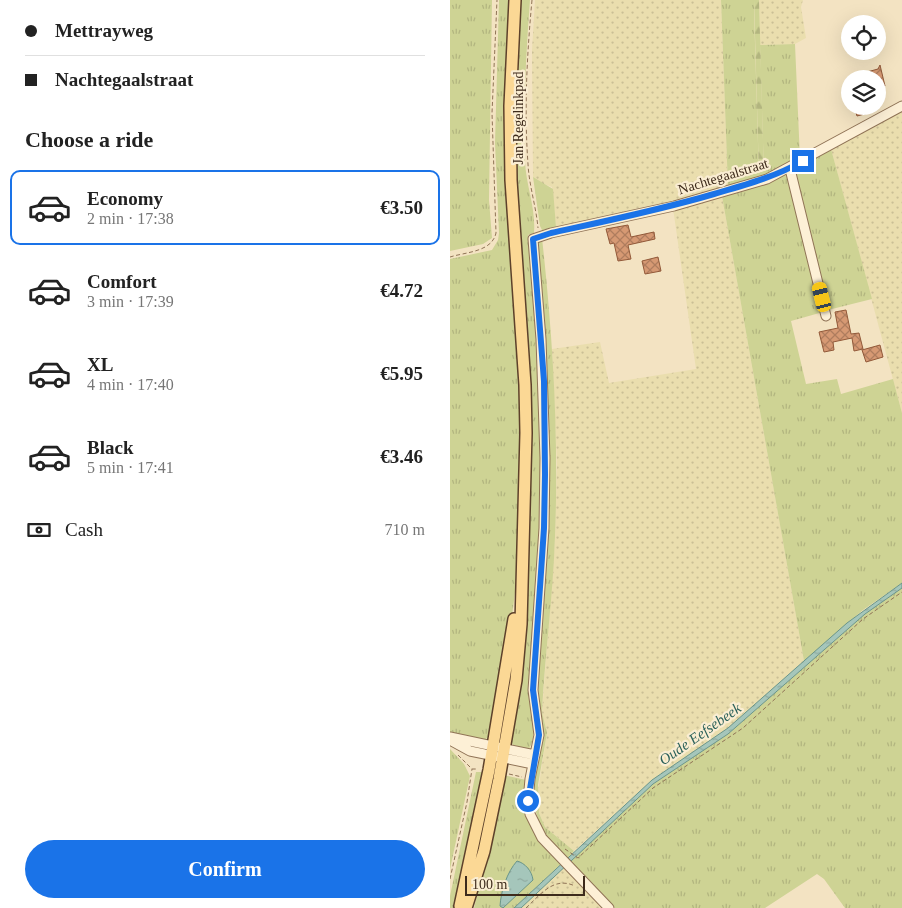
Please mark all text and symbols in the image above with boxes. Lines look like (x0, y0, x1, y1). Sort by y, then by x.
map controls (841, 15, 886, 115)
button: locate (841, 15, 886, 60)
text: Mettrayweg (55, 20, 153, 41)
text: Nachtegaalstraat (55, 69, 193, 90)
button: layers (841, 70, 886, 115)
street label: Jan Regelinkpad (511, 72, 526, 164)
text: Choose a ride (25, 127, 153, 152)
route end (792, 150, 814, 172)
street label: Nachtegaalstraat (676, 156, 770, 197)
icon: car (27, 185, 72, 230)
text: Economy (87, 188, 163, 209)
text: €3.50 (380, 197, 423, 218)
text: 2 min · 17:38 (87, 210, 174, 227)
icon: car (27, 268, 72, 313)
text: Comfort (87, 271, 157, 292)
text: €4.72 (380, 280, 423, 301)
car (811, 281, 832, 313)
text: 3 min · 17:39 (87, 293, 174, 310)
icon: car (27, 351, 72, 396)
text: XL (87, 354, 113, 375)
text: €5.95 (380, 363, 423, 384)
text: 4 min · 17:40 (87, 376, 174, 393)
icon: car (27, 434, 72, 479)
text: Black (87, 437, 133, 458)
text: €3.46 (380, 446, 423, 467)
text: 5 min · 17:41 (87, 459, 174, 476)
icon: cash (25, 516, 53, 544)
text: Cash (65, 519, 103, 540)
text: 710 m (385, 521, 425, 538)
water label: Oude Eefsebeek (656, 700, 744, 768)
route start (517, 790, 539, 812)
button: Confirm (25, 840, 425, 898)
scale bar (465, 873, 585, 896)
text: 100 m (472, 877, 507, 892)

